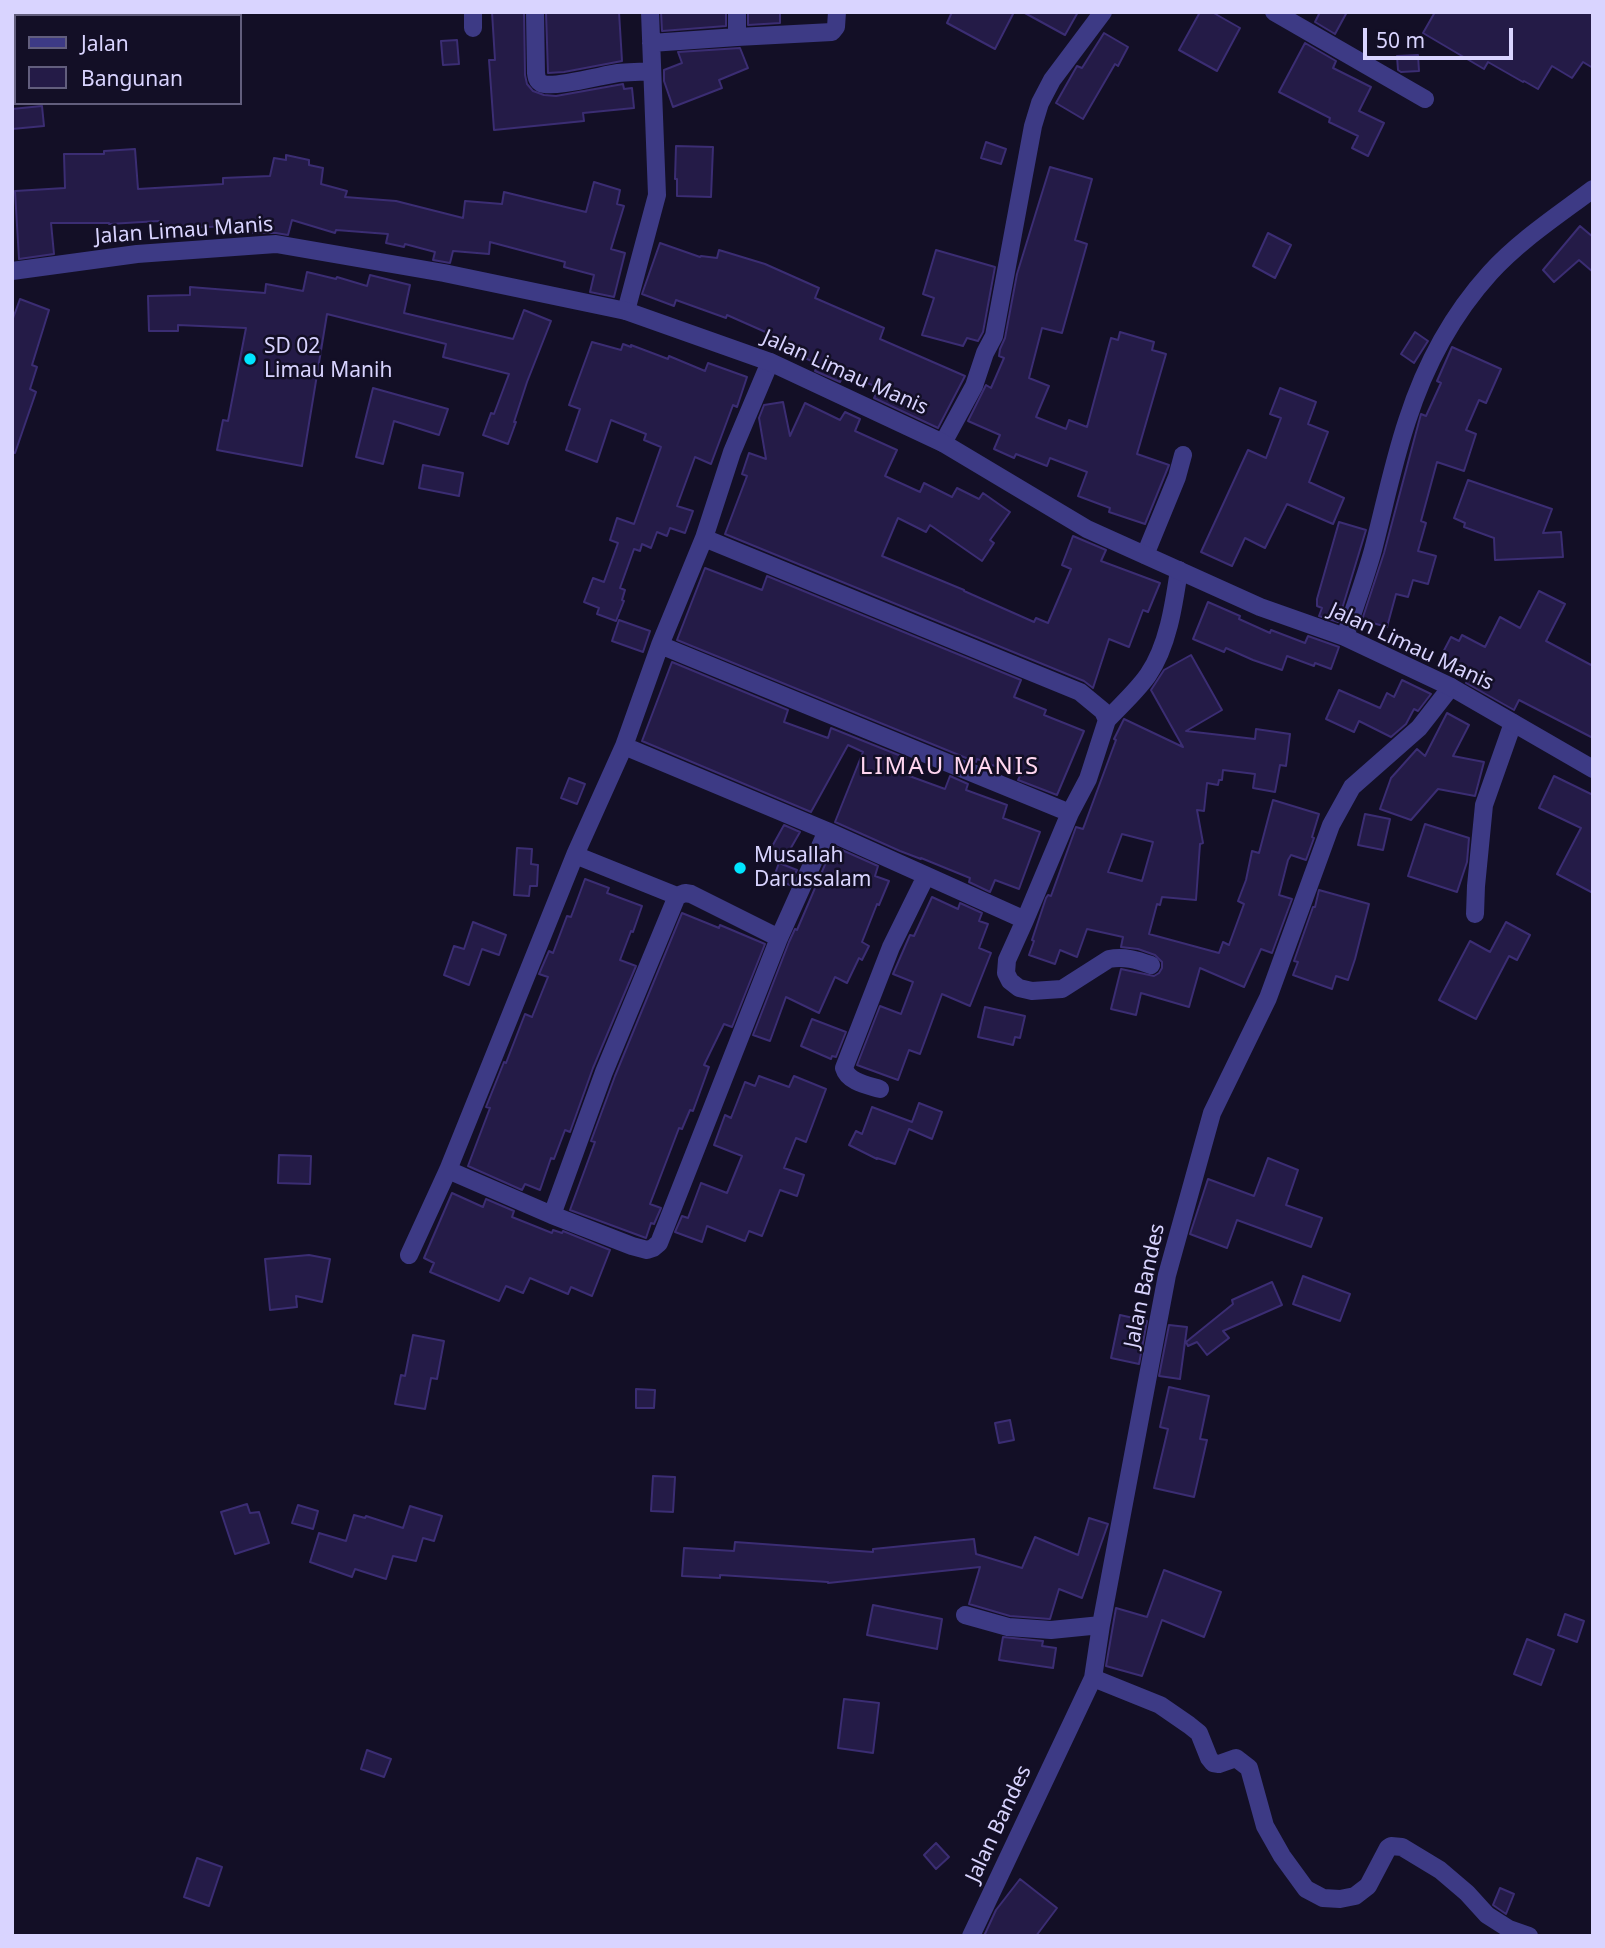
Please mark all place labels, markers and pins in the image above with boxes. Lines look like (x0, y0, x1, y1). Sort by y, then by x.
place label: SD 02 Limau Manih (264, 334, 392, 384)
marker: SD 02 Limau Manih (242, 351, 258, 367)
place label: Musallah Darussalam (754, 843, 871, 893)
marker: Musallah Darussalam (732, 860, 748, 876)

